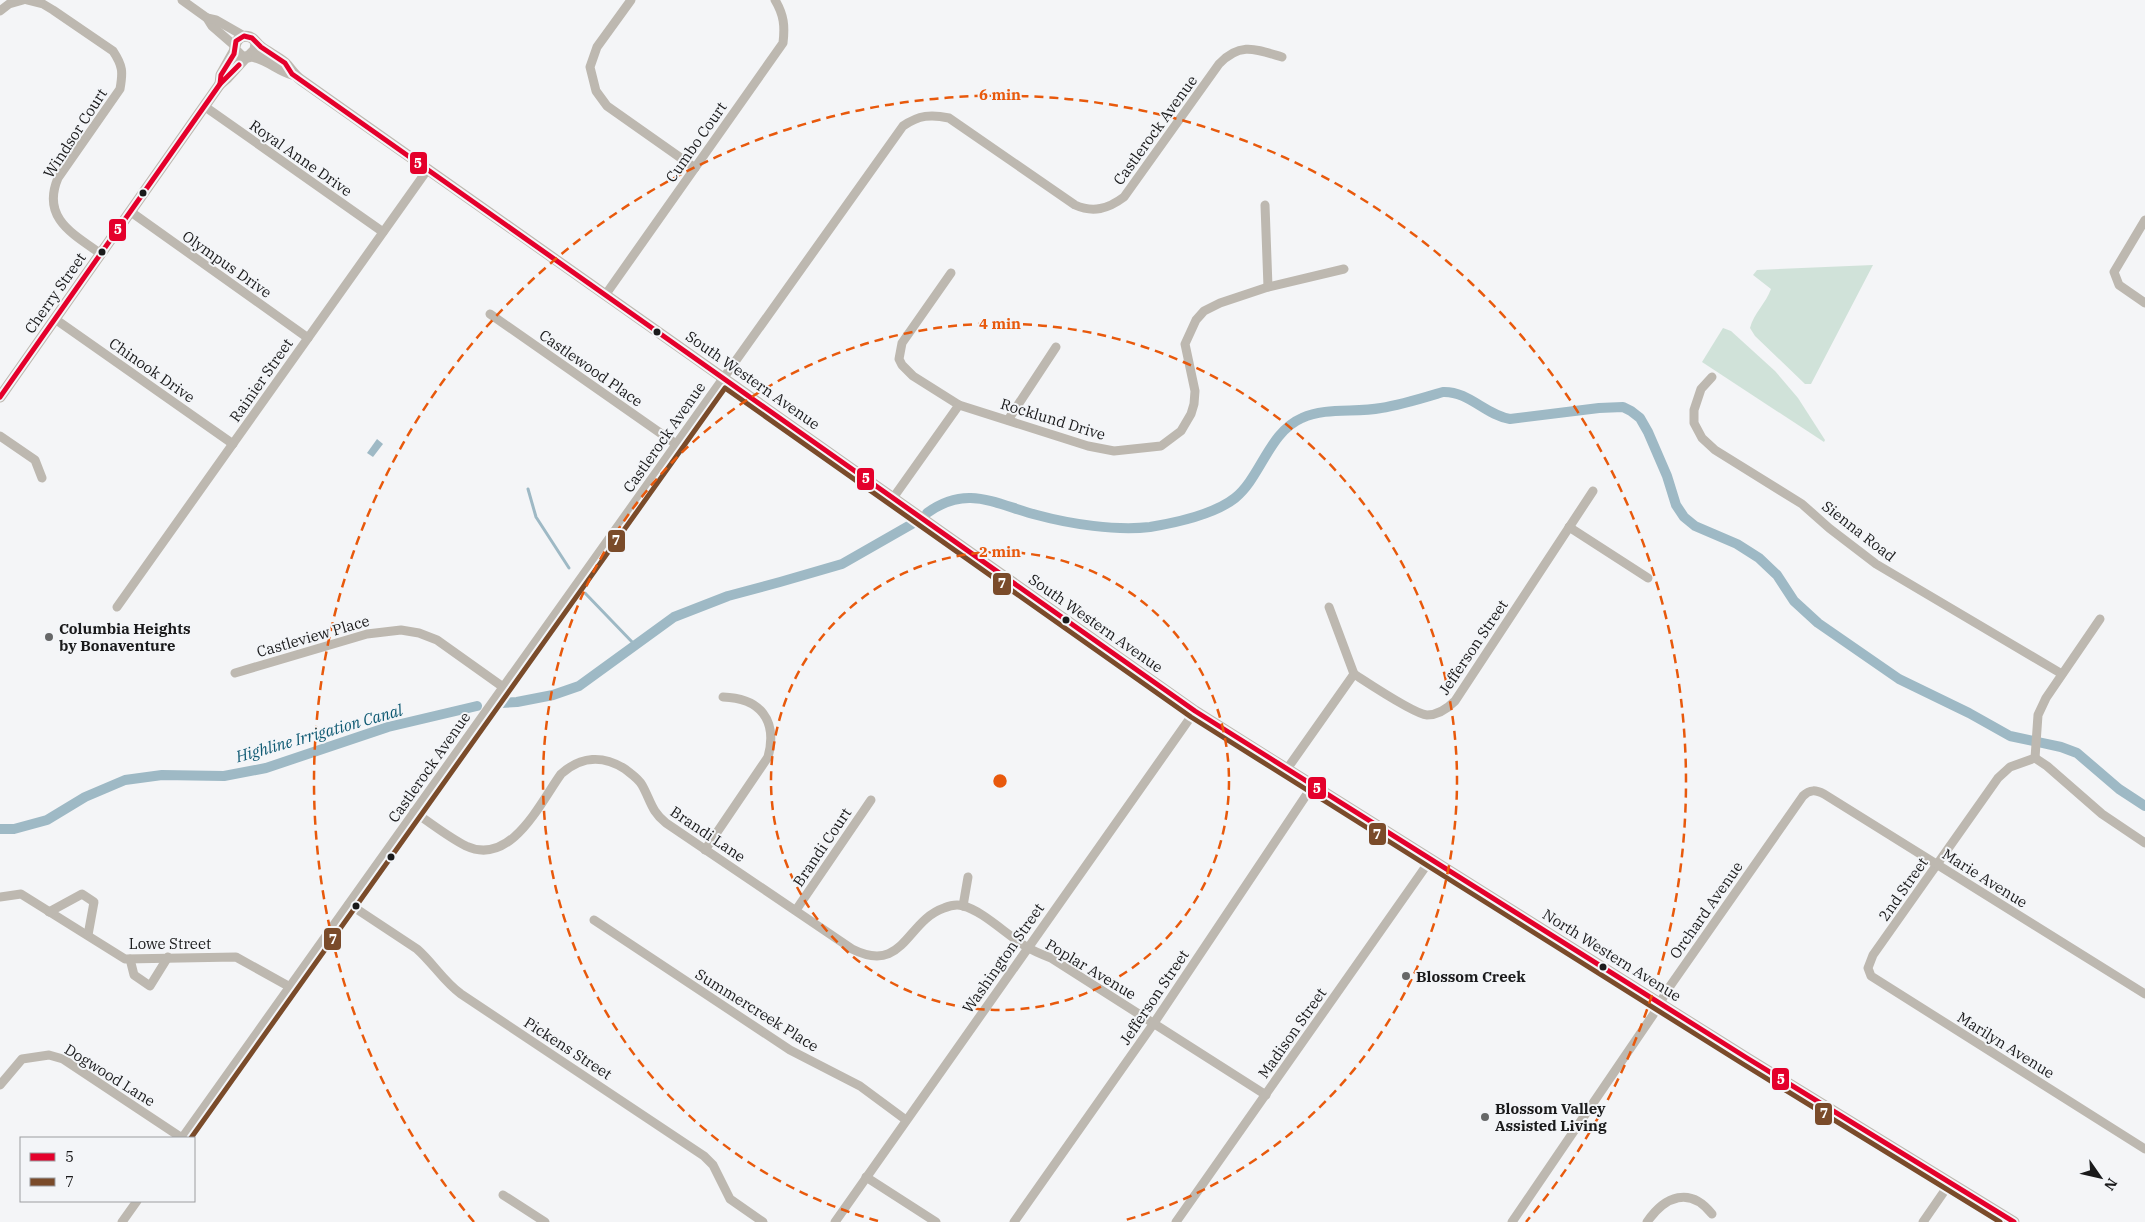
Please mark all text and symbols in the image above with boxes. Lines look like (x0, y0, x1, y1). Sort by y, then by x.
street label: Castlerock Avenue (1109, 72, 1201, 188)
street label: Windsor Court (39, 85, 111, 181)
text: 6 min (979, 85, 1021, 104)
street label: Cumbo Court (661, 98, 731, 186)
street label: Royal Anne Drive (246, 115, 356, 201)
line badge: 5 (409, 151, 428, 175)
text: 5 (414, 154, 422, 172)
unlabelled marker (138, 188, 148, 198)
line badge: 5 (108, 218, 127, 242)
text: 5 (114, 220, 122, 238)
street label: Olympus Drive (179, 226, 275, 302)
unlabelled marker (97, 247, 107, 257)
street label: Cherry Street (20, 249, 90, 337)
text: 4 min (979, 314, 1021, 333)
street label: Castlewood Place (536, 325, 646, 411)
street label: South Western Avenue (682, 326, 824, 434)
unlabelled marker (652, 327, 662, 337)
street label: Chinook Drive (105, 333, 199, 407)
street label: Rainier Street (225, 335, 297, 425)
street label: Castlerock Avenue (619, 378, 709, 496)
street label: Rocklund Drive (998, 394, 1108, 444)
line badge: 5 (856, 467, 875, 491)
text: 5 (862, 469, 870, 487)
street label: Sienna Road (1818, 496, 1900, 566)
line badge: 7 (607, 529, 626, 553)
text: 7 (612, 531, 620, 549)
text: 2 min (979, 542, 1021, 561)
street label: South Western Avenue (1025, 569, 1167, 677)
line badge: 7 (992, 572, 1012, 596)
text: 7 (998, 574, 1006, 592)
street label: Jefferson Street (1434, 596, 1512, 698)
street label: Castleview Place (254, 611, 372, 661)
unlabelled marker (1061, 615, 1071, 625)
place label: Columbia Heights by Bonaventure (59, 619, 191, 655)
marker: Columbia Heights by Bonaventure (43, 631, 55, 643)
water label: Highline Irrigation Canal (232, 699, 405, 767)
street label: Castlerock Avenue (384, 708, 474, 826)
centre of rings (991, 772, 1009, 790)
line badge: 5 (1307, 776, 1327, 800)
text: 5 (1313, 779, 1321, 797)
street label: Brandi Lane (667, 802, 749, 866)
street label: Brandi Court (789, 804, 855, 890)
line badge: 7 (1368, 822, 1387, 846)
text: 7 (1373, 825, 1381, 843)
street label: Marie Avenue (1939, 844, 2031, 912)
unlabelled marker (386, 852, 396, 862)
street label: 2nd Street (1874, 854, 1932, 924)
street label: Orchard Avenue (1665, 858, 1747, 962)
street label: Washington Street (958, 899, 1048, 1017)
unlabelled marker (351, 901, 361, 911)
street label: North Western Avenue (1539, 905, 1685, 1005)
line badge: 7 (323, 927, 342, 951)
text: 7 (329, 930, 337, 948)
street label: Lowe Street (129, 934, 211, 953)
street label: Poplar Avenue (1042, 935, 1140, 1003)
street label: Jefferson Street (1115, 946, 1193, 1048)
unlabelled marker (1598, 962, 1608, 972)
street label: Summercreek Place (692, 964, 822, 1056)
place label: Blossom Creek (1416, 967, 1526, 986)
marker: Blossom Creek (1400, 970, 1412, 982)
street label: Madison Street (1254, 984, 1330, 1082)
street label: Marilyn Avenue (1954, 1008, 2058, 1082)
street label: Pickens Street (520, 1013, 616, 1083)
street label: Dogwood Lane (61, 1040, 159, 1110)
line badge: 5 (1771, 1067, 1790, 1091)
text: 5 (1777, 1070, 1785, 1088)
place label: Blossom Valley Assisted Living (1495, 1099, 1607, 1135)
line badge: 7 (1814, 1102, 1833, 1126)
text: 7 (1820, 1104, 1828, 1122)
marker: Blossom Valley Assisted Living (1479, 1111, 1491, 1123)
legend (20, 1137, 195, 1202)
text: 5 (65, 1147, 74, 1166)
north arrow (2075, 1152, 2125, 1202)
text: 7 (65, 1172, 74, 1191)
text: N (2100, 1175, 2121, 1194)

